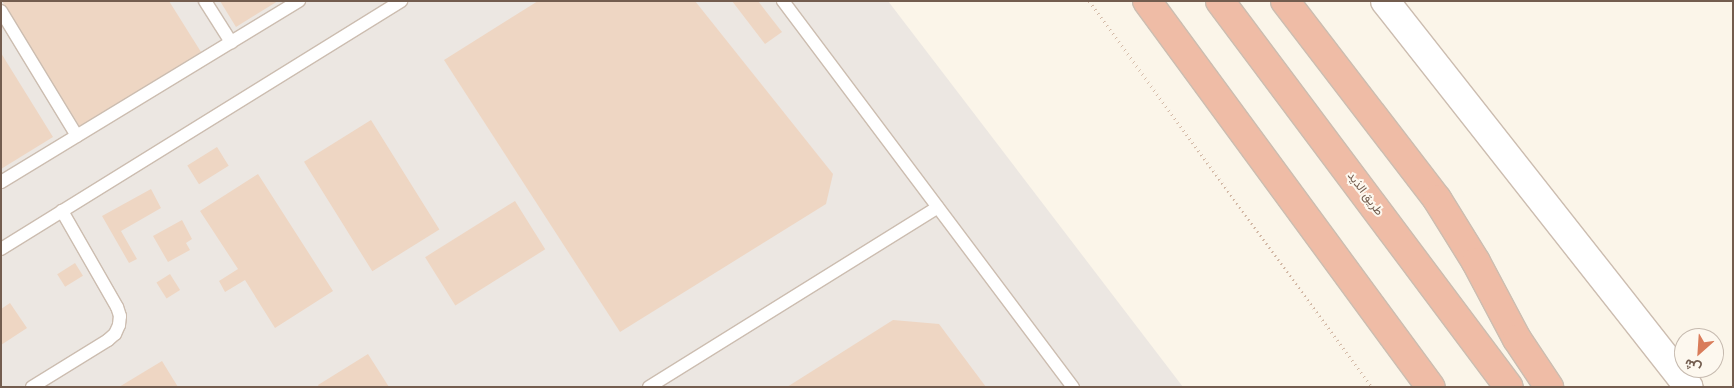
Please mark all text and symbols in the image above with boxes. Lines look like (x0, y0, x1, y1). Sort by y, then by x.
street label: طريق الذيد (1344, 169, 1386, 219)
north arrow (1674, 328, 1724, 378)
text: ش (1681, 355, 1704, 377)

